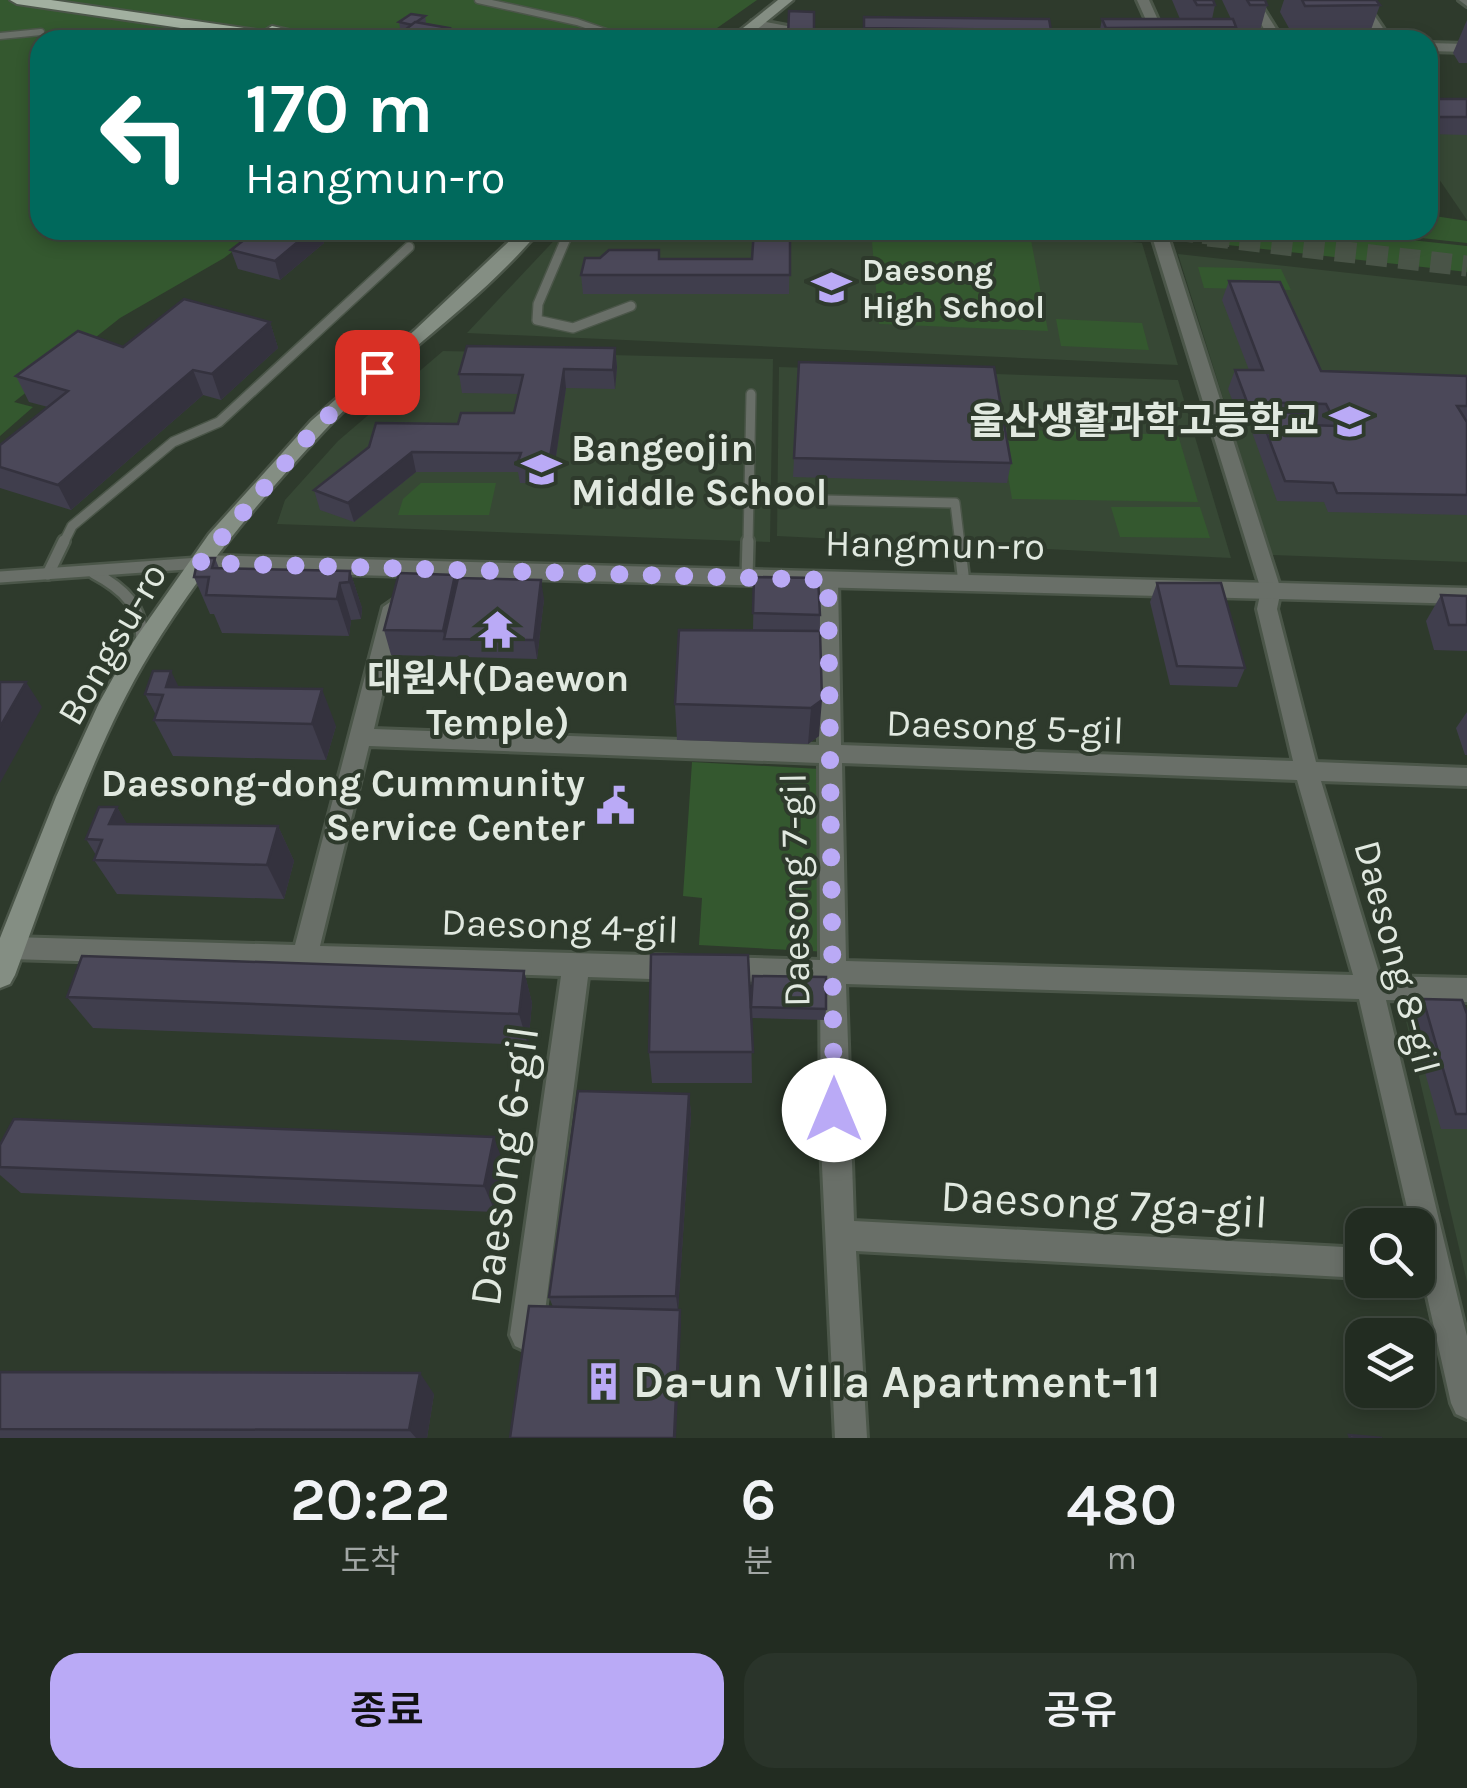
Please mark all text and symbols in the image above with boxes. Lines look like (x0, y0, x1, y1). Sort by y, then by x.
text: 170 m (245, 68, 433, 150)
icon: left (80, 70, 210, 200)
text: Hangmun-ro (245, 152, 505, 204)
place label: Daesong High School (862, 252, 1045, 326)
school or university icon: Daesong High School (811, 267, 853, 309)
pin (335, 330, 420, 415)
icon: arrive (350, 345, 405, 400)
place label: 울산생활과학고등학교 (969, 399, 1319, 444)
school or university icon: 울산생활과학고등학교 (1328, 400, 1370, 442)
place label: Bangeojin Middle School (571, 426, 827, 515)
school or university icon: Bangeojin Middle School (520, 449, 562, 491)
street label: Hangmun-ro (825, 521, 1045, 569)
street label: Bongsu-ro (48, 555, 176, 733)
temple icon: 대원사(Daewon Temple) (477, 608, 519, 650)
place label: 대원사(Daewon Temple) (367, 656, 629, 745)
street label: Daesong 5-gil (885, 700, 1125, 754)
place label: Daesong-dong Cummunity Service Center (101, 761, 585, 850)
street label: Daesong 7-gil (770, 773, 820, 1007)
public building icon: Daesong-dong Cummunity Service Center (594, 784, 636, 826)
street label: Daesong 8-gil (1344, 835, 1450, 1079)
street label: Daesong 4-gil (441, 899, 679, 953)
street label: Daesong 6-gil (459, 1023, 550, 1309)
position arrow (782, 1058, 886, 1162)
street label: Daesong 7ga-gil (939, 1169, 1269, 1240)
map controls (1345, 1208, 1435, 1408)
button: search (1345, 1208, 1435, 1298)
button: layers (1345, 1318, 1435, 1408)
place label: Da-un Villa Apartment-11 (633, 1356, 1160, 1408)
building icon: Da-un Villa Apartment-11 (582, 1361, 624, 1403)
text: 20:22 (290, 1465, 450, 1535)
text: 6 (740, 1465, 776, 1535)
text: 480 (1066, 1470, 1177, 1540)
text: m (1107, 1540, 1137, 1577)
text: 도착 (341, 1543, 400, 1580)
text: 분 (744, 1543, 773, 1580)
button: 종료 (50, 1653, 724, 1768)
button: 공유 (744, 1653, 1417, 1768)

